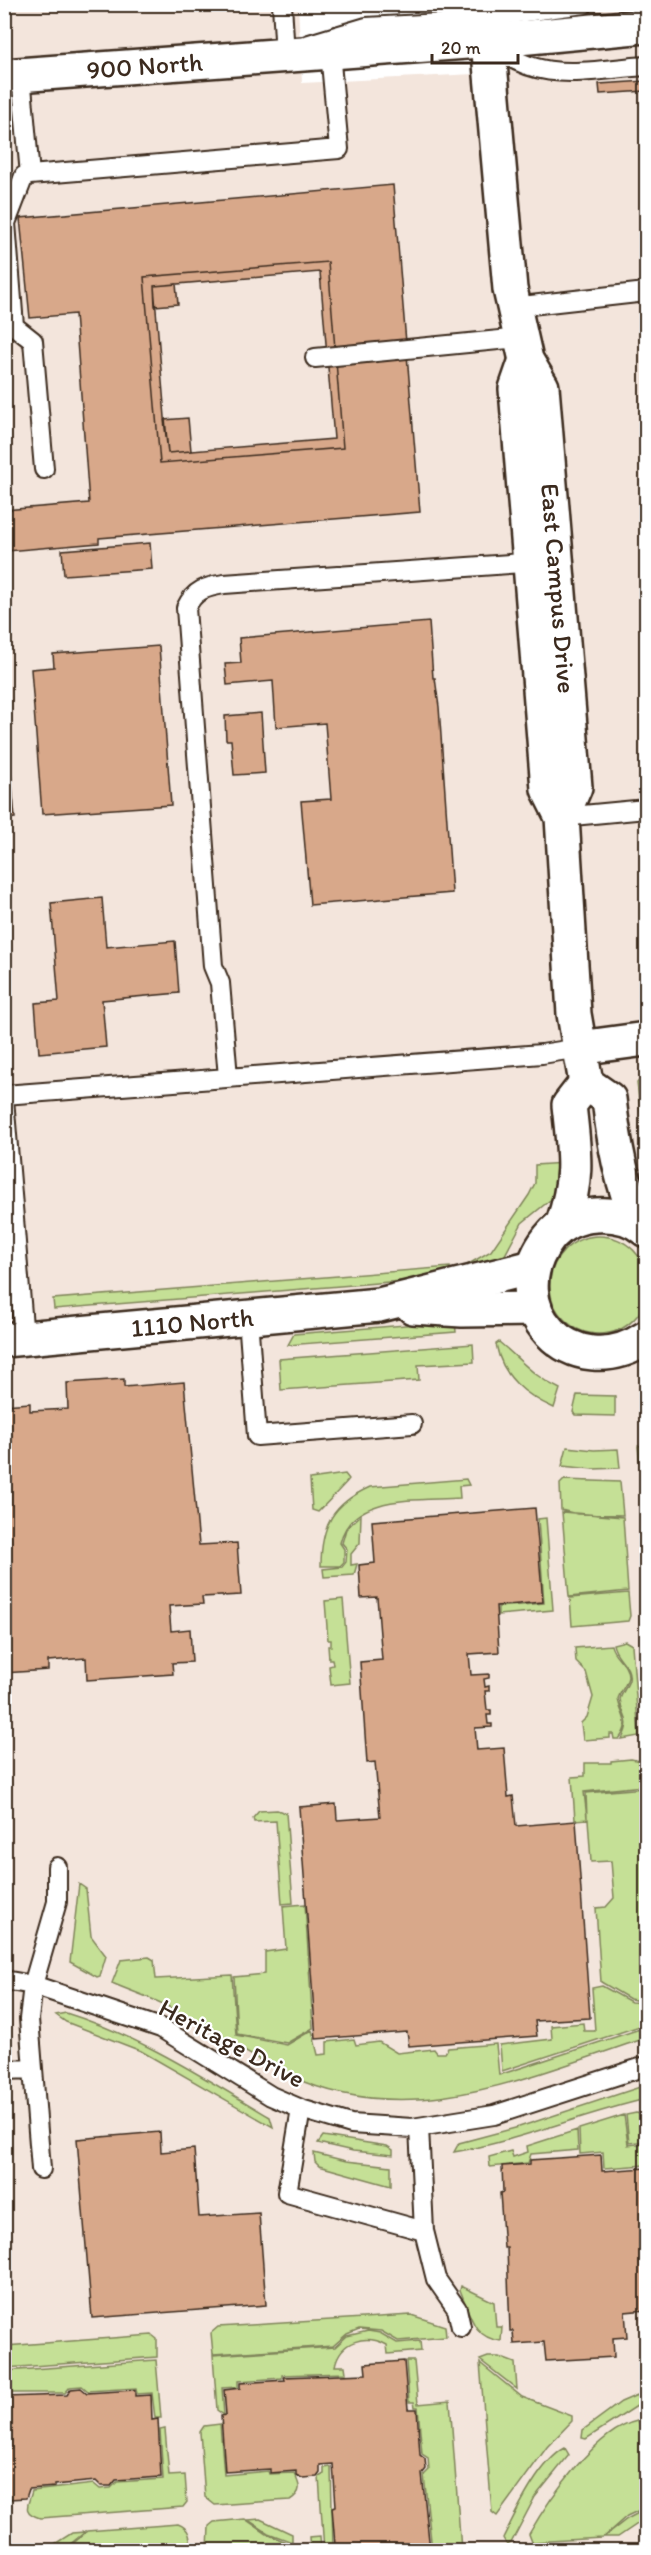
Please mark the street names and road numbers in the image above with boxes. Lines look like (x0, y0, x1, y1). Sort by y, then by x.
street label: 900 North (85, 45, 204, 86)
street label: East Campus Drive (534, 482, 583, 695)
street label: 1110 North (130, 1301, 255, 1344)
street label: Heritage Drive (153, 1991, 311, 2095)

